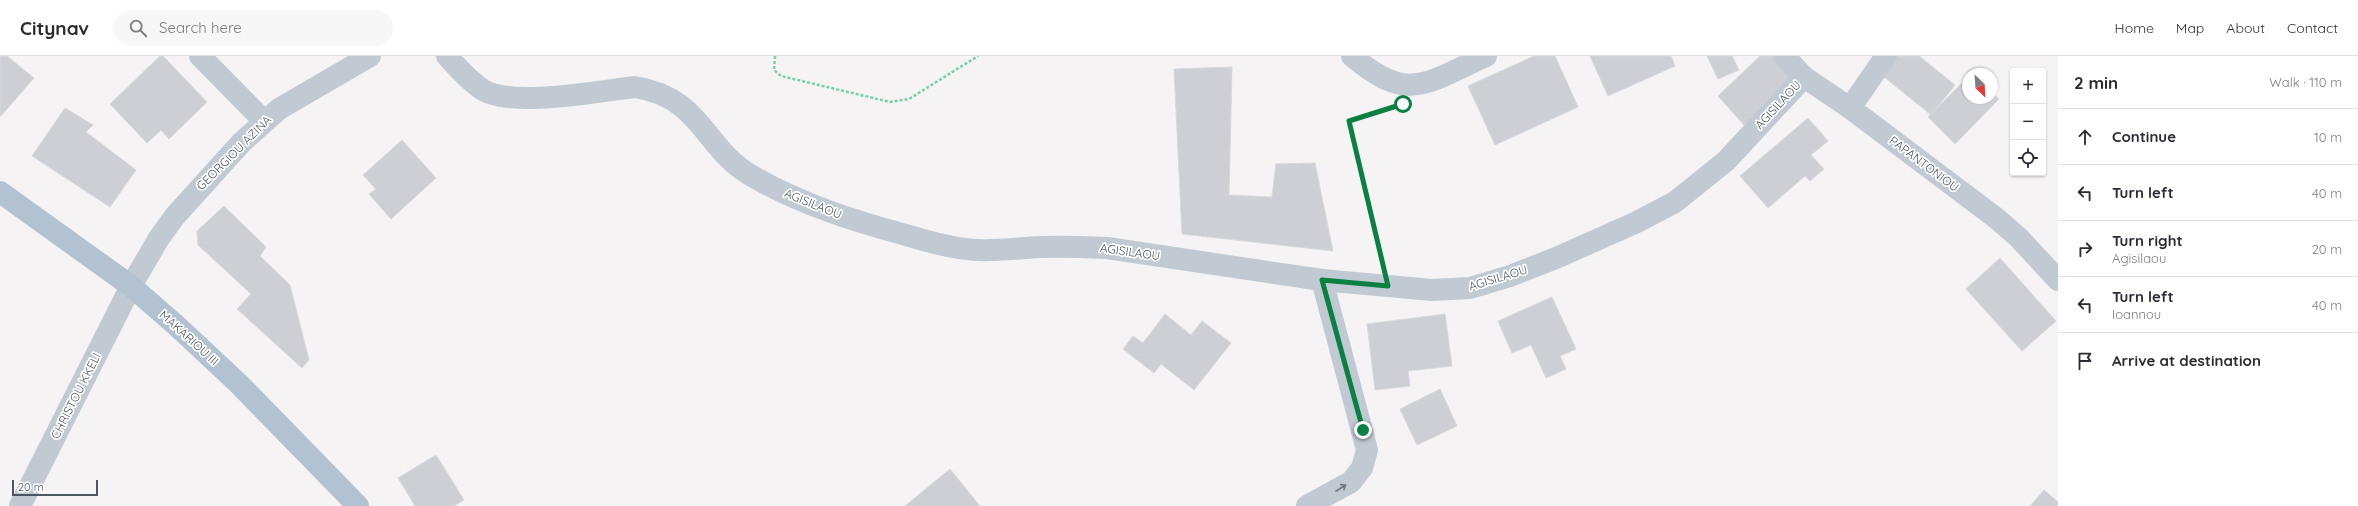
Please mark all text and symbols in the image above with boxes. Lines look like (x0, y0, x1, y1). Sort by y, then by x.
search box (113, 10, 393, 46)
text: Citynav (20, 16, 89, 40)
icon: search (127, 17, 149, 39)
text: Search here (159, 18, 242, 37)
text: Home (2115, 19, 2154, 37)
text: Map (2176, 19, 2204, 37)
text: About (2226, 19, 2265, 37)
text: Contact (2287, 19, 2338, 37)
north arrow (1962, 68, 1998, 104)
map controls (2010, 68, 2046, 176)
button: + (2010, 68, 2046, 104)
text: 2 min (2074, 72, 2118, 93)
text: Walk · 110 m (2269, 74, 2342, 90)
street label: AGISILAOU (1751, 77, 1804, 132)
route start (1394, 95, 1412, 113)
button: − (2010, 104, 2046, 140)
street label: GEORGIOU AZINA (193, 112, 274, 193)
icon: ahead (2074, 126, 2096, 148)
text: Continue (2112, 127, 2176, 146)
text: 10 m (2314, 129, 2342, 145)
street label: PAPANTONIOU (1887, 133, 1962, 195)
button: locate (2010, 140, 2046, 176)
icon: left (2074, 182, 2096, 204)
text: Turn left (2112, 183, 2174, 202)
street label: AGISILAOU (782, 185, 844, 222)
text: 40 m (2312, 185, 2342, 201)
text: Turn right (2112, 231, 2183, 250)
icon: right (2074, 238, 2096, 260)
street label: AGISILAOU (1099, 240, 1161, 263)
text: 20 m (2312, 241, 2342, 257)
text: Agisilaou (2112, 250, 2166, 266)
street label: AGISILAOU (1467, 261, 1529, 294)
text: Turn left (2112, 287, 2174, 306)
icon: left (2074, 294, 2096, 316)
text: 40 m (2312, 297, 2342, 313)
text: Ioannou (2112, 306, 2161, 322)
street label: MAKARIOU III (157, 307, 222, 368)
street label: CHRISTOU KKELI (47, 350, 104, 441)
icon: arrive (2074, 350, 2096, 372)
text: Arrive at destination (2112, 351, 2261, 370)
route end (1354, 421, 1372, 439)
scale bar (12, 478, 98, 497)
text: 20 m (18, 480, 44, 494)
one-way arrow (1336, 484, 1347, 492)

